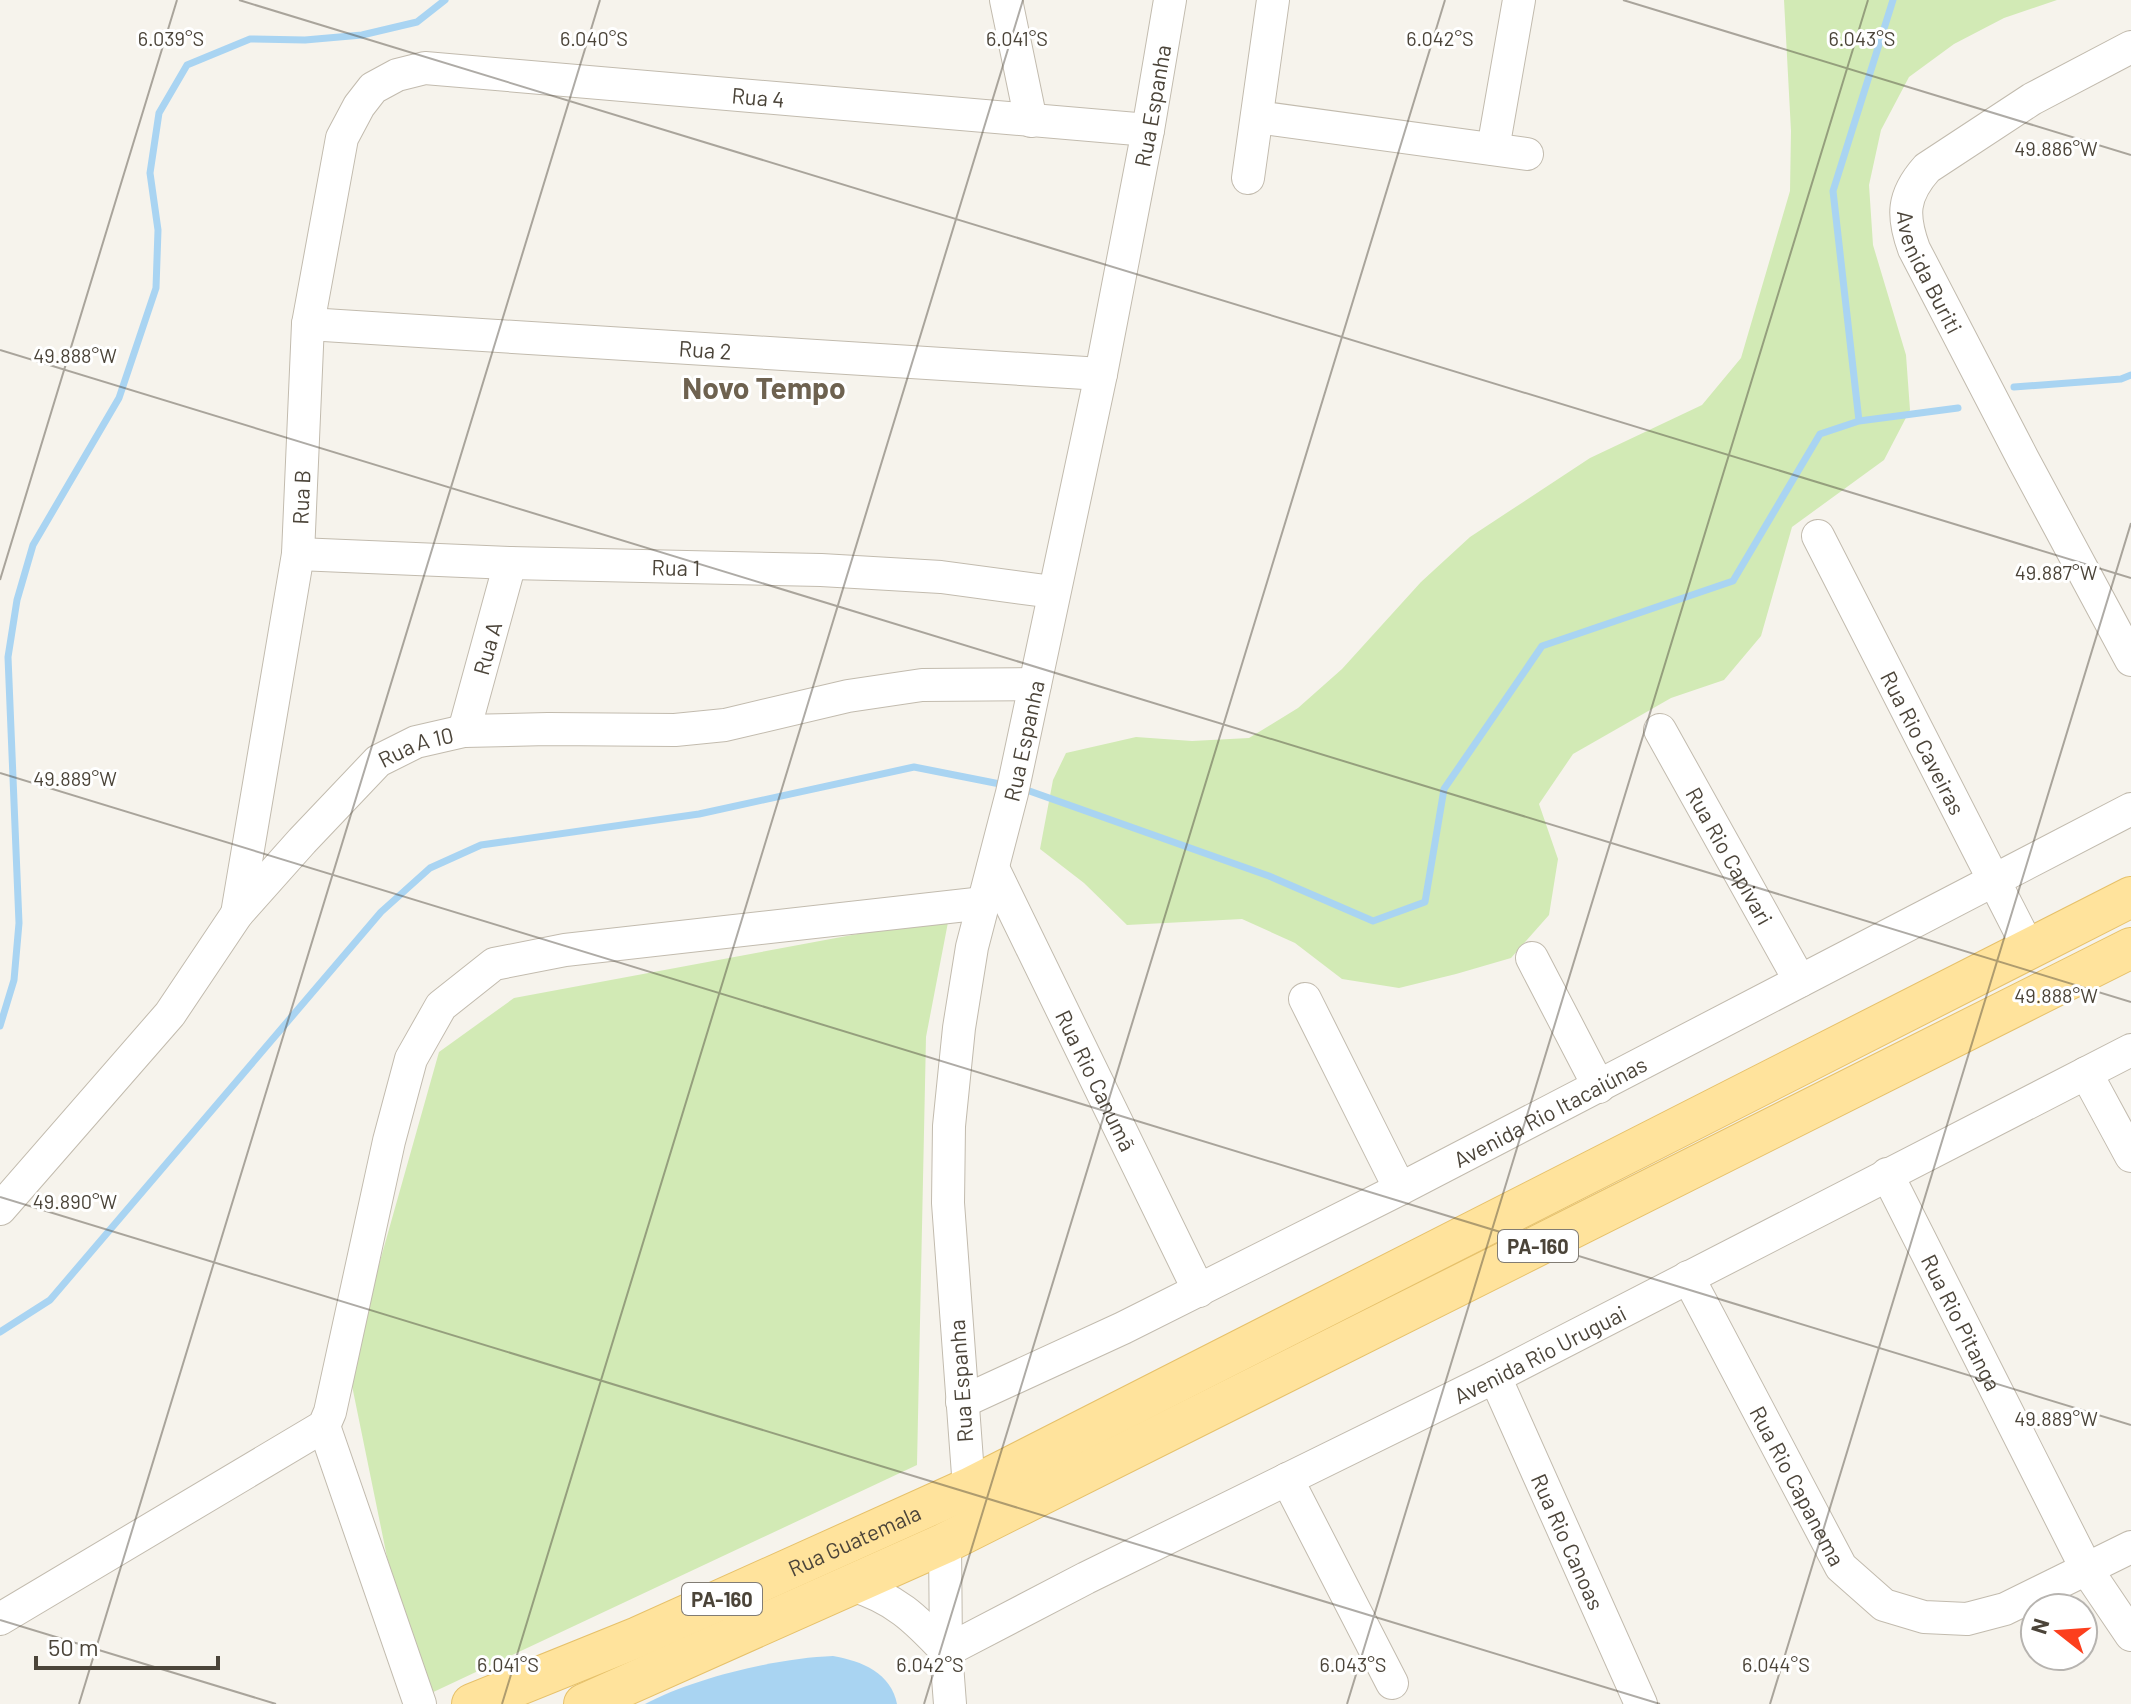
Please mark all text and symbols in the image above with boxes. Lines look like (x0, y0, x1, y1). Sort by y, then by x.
text: 6.039°S (138, 26, 204, 50)
text: 6.040°S (560, 26, 628, 50)
text: 6.041°S (986, 26, 1048, 50)
text: 6.042°S (1406, 26, 1474, 50)
text: 6.043°S (1828, 26, 1896, 50)
street label: Rua Espanha (1128, 43, 1175, 169)
street label: Rua 4 (731, 81, 786, 112)
text: 49.886°W (2014, 136, 2098, 160)
street label: Avenida Buriti (1893, 210, 1968, 337)
street label: Rua 2 (678, 334, 732, 364)
text: 49.888°W (33, 343, 117, 367)
district label: Novo Tempo (682, 369, 846, 405)
street label: Rua B (286, 469, 315, 525)
street label: Rua 1 (651, 553, 700, 580)
text: 49.887°W (2015, 560, 2098, 584)
street label: Rua A (467, 618, 506, 678)
street label: Rua Rio Caveiras (1876, 666, 1971, 819)
street label: Rua Espanha (997, 678, 1049, 804)
street label: Rua A 10 (373, 721, 456, 772)
text: 49.889°W (33, 766, 117, 790)
street label: Rua Rio Capivari (1681, 782, 1779, 929)
text: 49.888°W (2014, 983, 2098, 1007)
street label: Rua Rio Canumã (1051, 1005, 1142, 1155)
street label: Avenida Rio Itacaiúnas (1449, 1050, 1651, 1172)
text: 49.890°W (33, 1189, 118, 1213)
road number: PA-160 (1498, 1230, 1578, 1262)
street label: Rua Rio Pitanga (1917, 1250, 2007, 1395)
street label: Avenida Rio Uruguai (1449, 1299, 1630, 1408)
street label: Rua Espanha (943, 1319, 977, 1443)
street label: Rua Rio Capanema (1745, 1401, 1851, 1570)
text: 49.889°W (2014, 1406, 2098, 1430)
street label: Rua Rio Canoas (1527, 1469, 1610, 1614)
street label: Rua Guatemala (784, 1499, 924, 1581)
road number: PA-160 (682, 1583, 762, 1615)
north arrow (2019, 1592, 2099, 1672)
text: N (2024, 1615, 2053, 1637)
scale bar (36, 1620, 218, 1670)
text: 50 m (48, 1632, 99, 1661)
text: 6.041°S (477, 1652, 539, 1676)
text: 6.042°S (896, 1652, 964, 1676)
text: 6.043°S (1319, 1652, 1387, 1676)
text: 6.044°S (1742, 1652, 1810, 1676)

